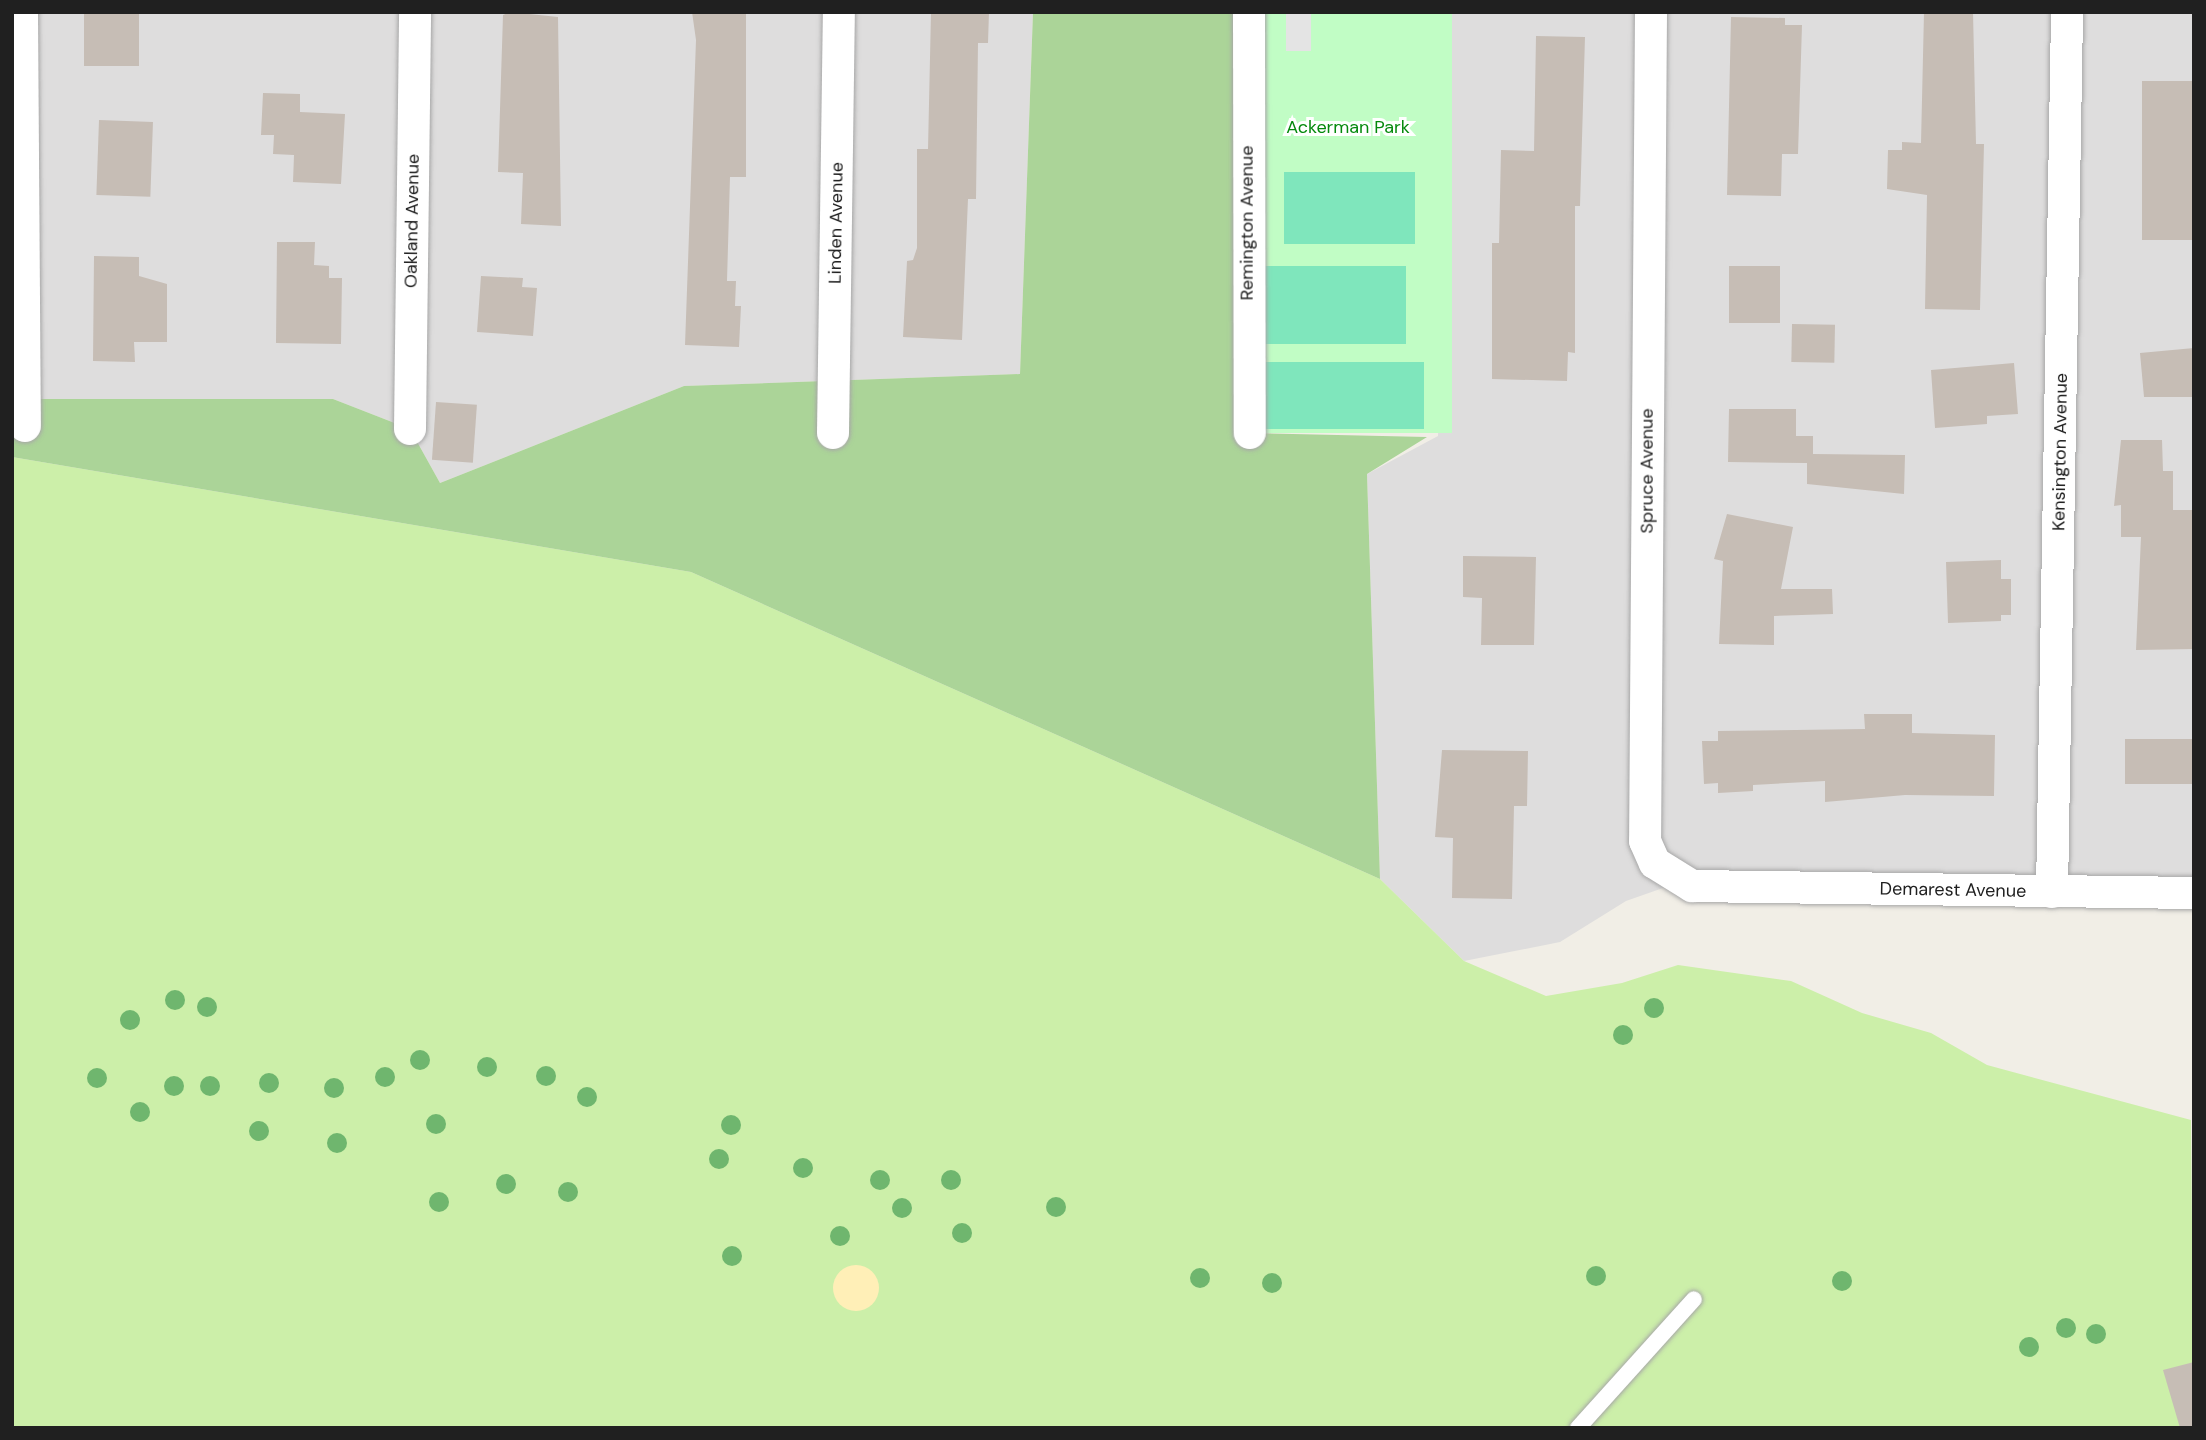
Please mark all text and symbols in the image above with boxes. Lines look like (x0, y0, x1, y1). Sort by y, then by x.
park label: Ackerman Park (1286, 116, 1410, 138)
street label: Remington Avenue (1236, 146, 1258, 300)
street label: Oakland Avenue (400, 154, 424, 288)
street label: Linden Avenue (824, 162, 848, 284)
street label: Kensington Avenue (2048, 373, 2072, 531)
street label: Spruce Avenue (1636, 408, 1658, 534)
street label: Demarest Avenue (1880, 878, 2026, 902)

